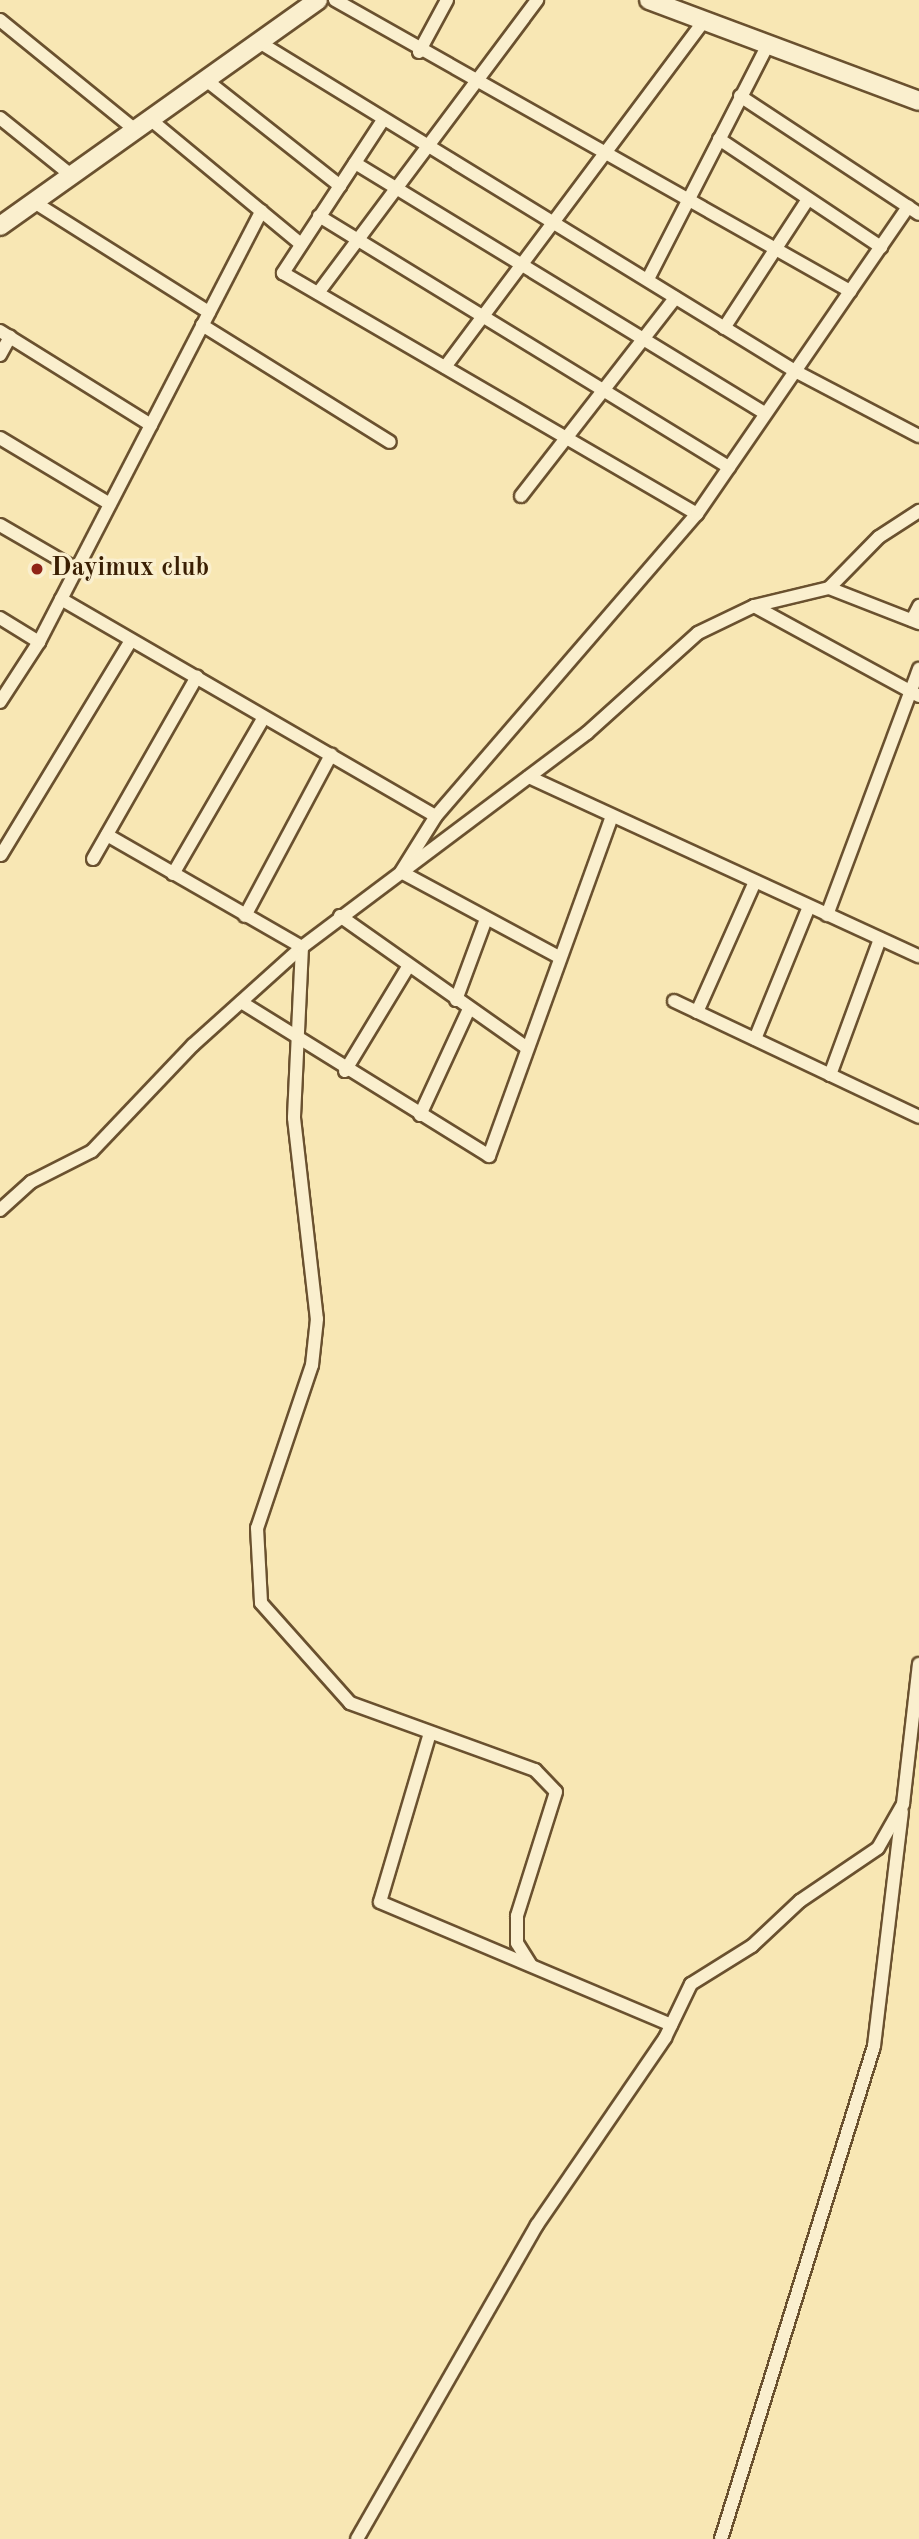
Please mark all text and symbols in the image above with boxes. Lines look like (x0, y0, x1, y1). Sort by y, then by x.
place label: Dayimux club (51, 553, 209, 585)
marker: Dayimux club (29, 561, 45, 577)

